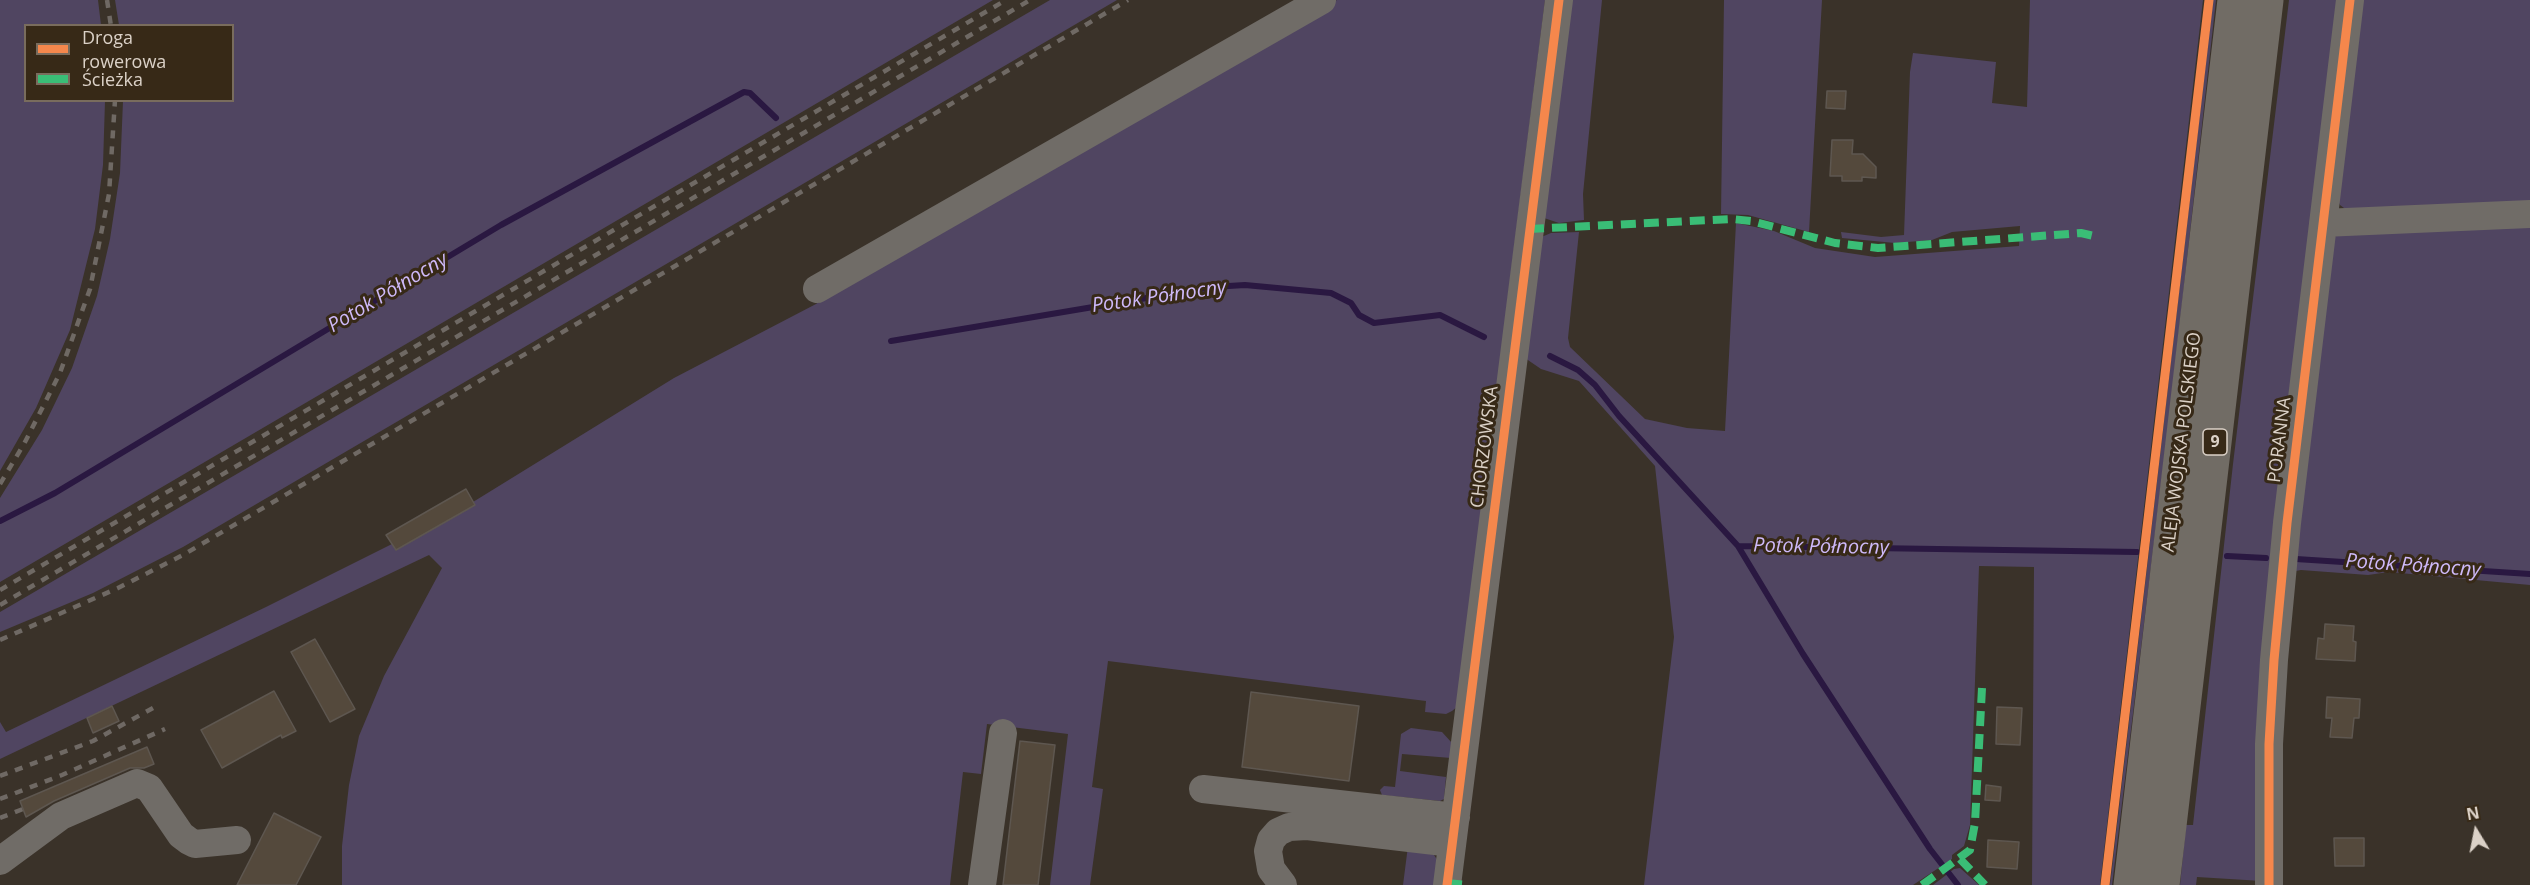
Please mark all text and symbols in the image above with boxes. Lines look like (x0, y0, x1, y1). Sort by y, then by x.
legend (24, 24, 234, 102)
text: Droga rowerowa (82, 25, 166, 73)
text: Ścieżka (82, 67, 143, 91)
water label: Potok Północny (324, 248, 452, 338)
water label: Potok Północny (1090, 276, 1228, 318)
street label: ALEJA WOJSKA POLSKIEGO (2158, 331, 2206, 553)
street label: CHORZOWSKA (1467, 385, 1503, 509)
street label: PORANNA (2264, 396, 2296, 484)
road number: 9 (2203, 429, 2227, 455)
water label: Potok Północny (1753, 534, 1889, 560)
water label: Potok Północny (2345, 549, 2481, 583)
north arrow (2446, 801, 2506, 861)
text: N (2465, 801, 2481, 825)

